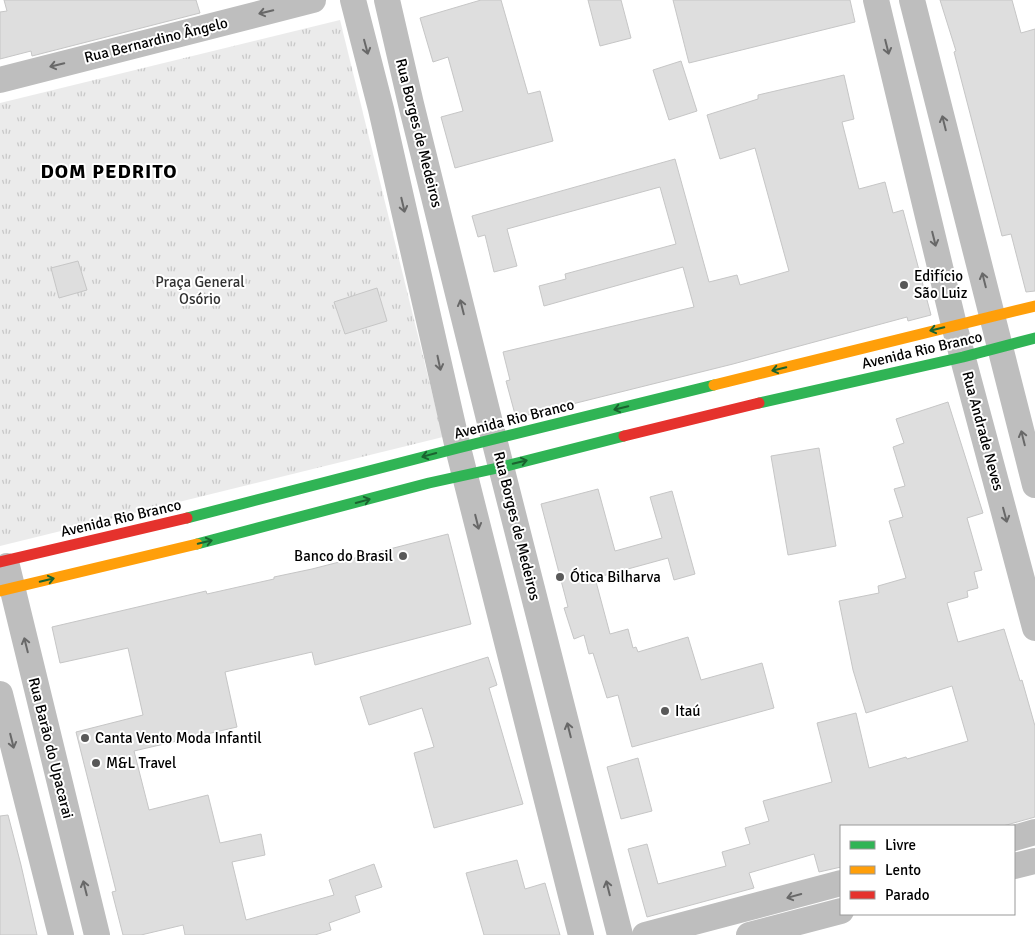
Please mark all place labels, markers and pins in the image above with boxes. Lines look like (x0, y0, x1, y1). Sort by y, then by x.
place label: Edifício São Luiz (914, 267, 968, 302)
marker: Edifício São Luiz (898, 279, 910, 291)
place label: Banco do Brasil (294, 547, 393, 565)
marker: Banco do Brasil (397, 550, 409, 562)
place label: Ótica Bilharva (570, 567, 661, 586)
marker: Ótica Bilharva (554, 571, 566, 583)
place label: Itaú (675, 702, 700, 720)
marker: Itaú (659, 705, 671, 717)
place label: Canta Vento Moda Infantil (95, 729, 262, 747)
marker: Canta Vento Moda Infantil (79, 732, 91, 744)
place label: M&L Travel (106, 754, 176, 772)
marker: M&L Travel (90, 757, 102, 769)

